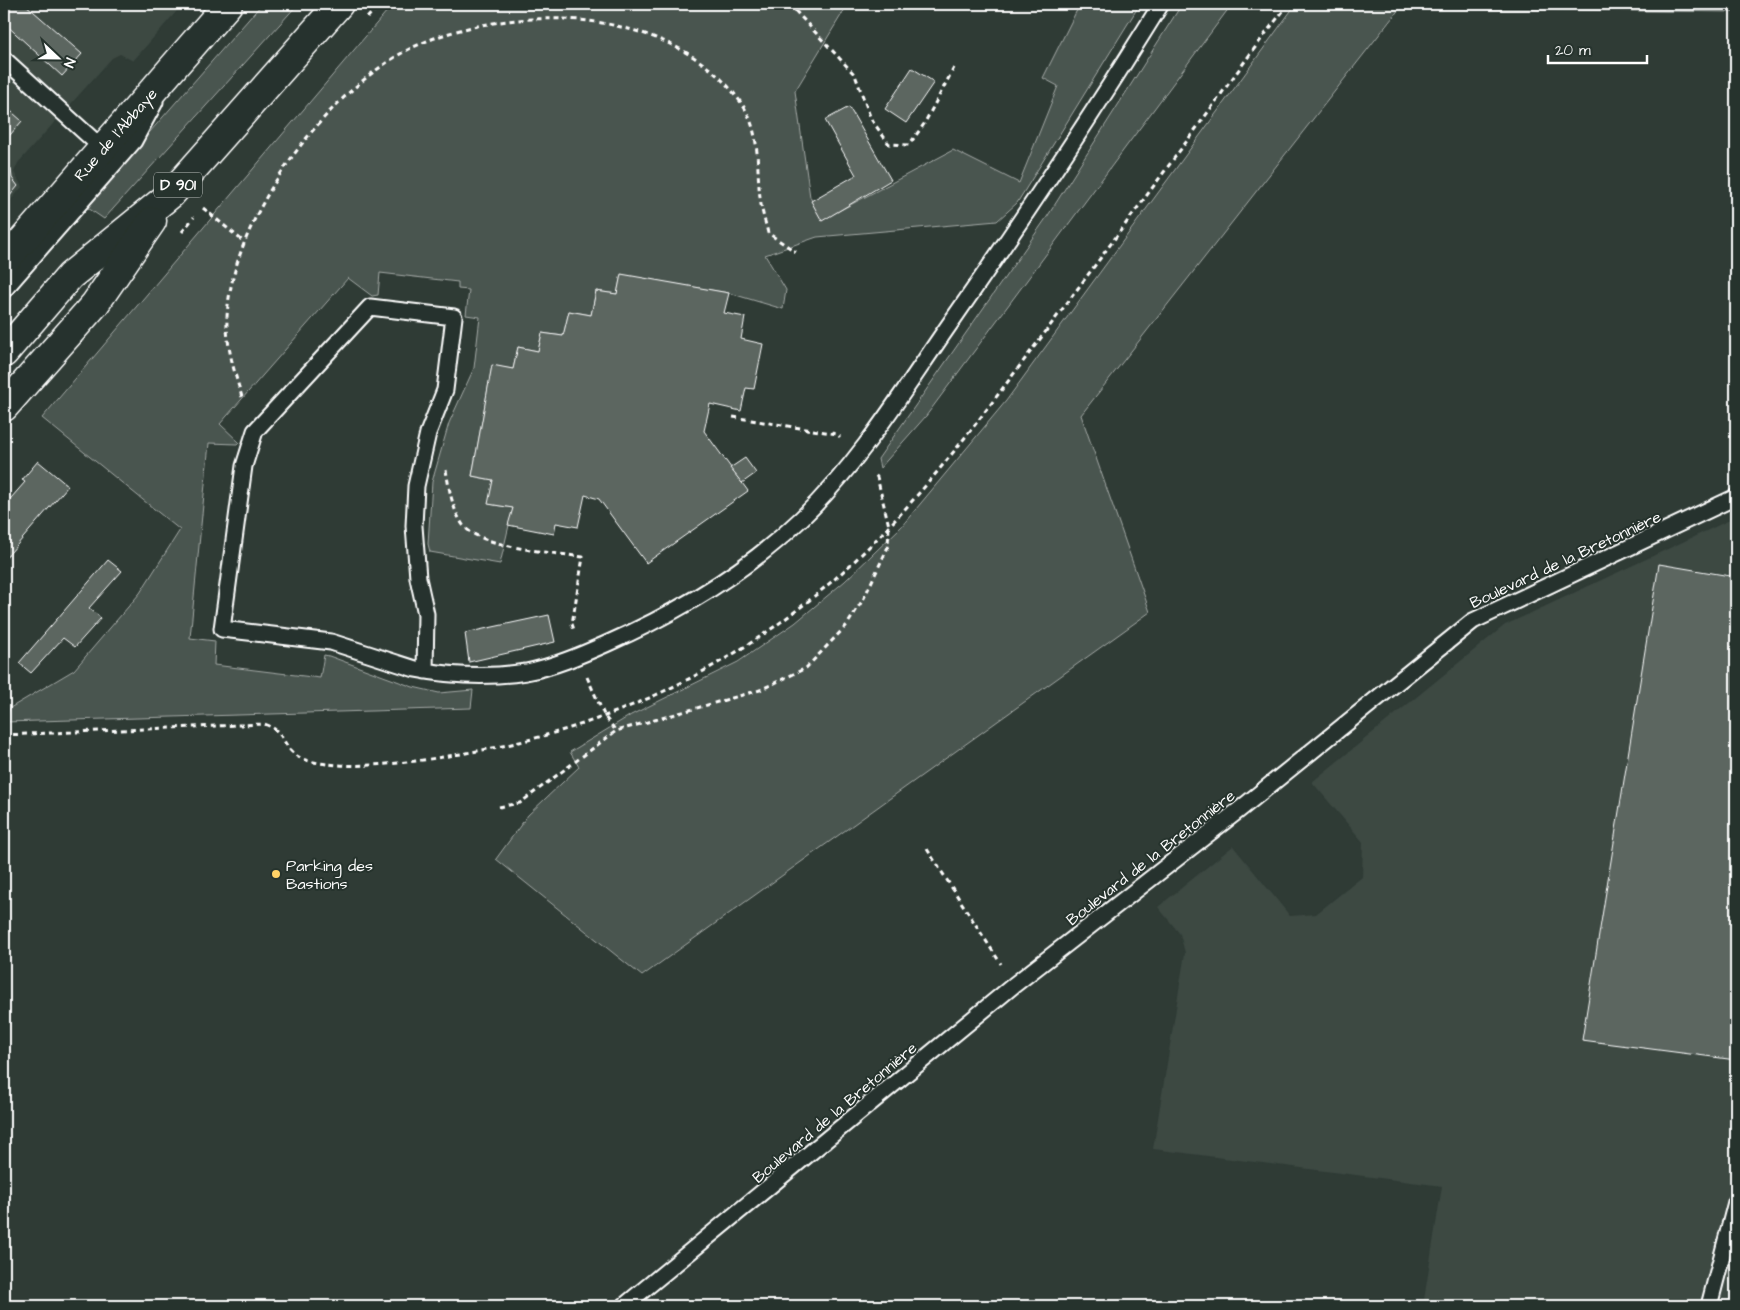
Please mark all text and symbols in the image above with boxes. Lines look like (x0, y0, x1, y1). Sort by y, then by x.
north arrow (32, 32, 82, 82)
scale bar (1548, 32, 1646, 64)
text: 20 m (1555, 40, 1591, 61)
text: N (58, 55, 80, 71)
street label: Rue de l'Abbaye (69, 83, 163, 187)
road number: D 901 (154, 172, 202, 198)
street label: Boulevard de la Bretonnière (1466, 506, 1665, 614)
street label: Boulevard de la Bretonnière (1062, 785, 1240, 931)
place label: Parking des Bastions (286, 855, 373, 895)
marker: Parking des Bastions (270, 868, 282, 880)
street label: Boulevard de la Bretonnière (748, 1037, 922, 1188)

